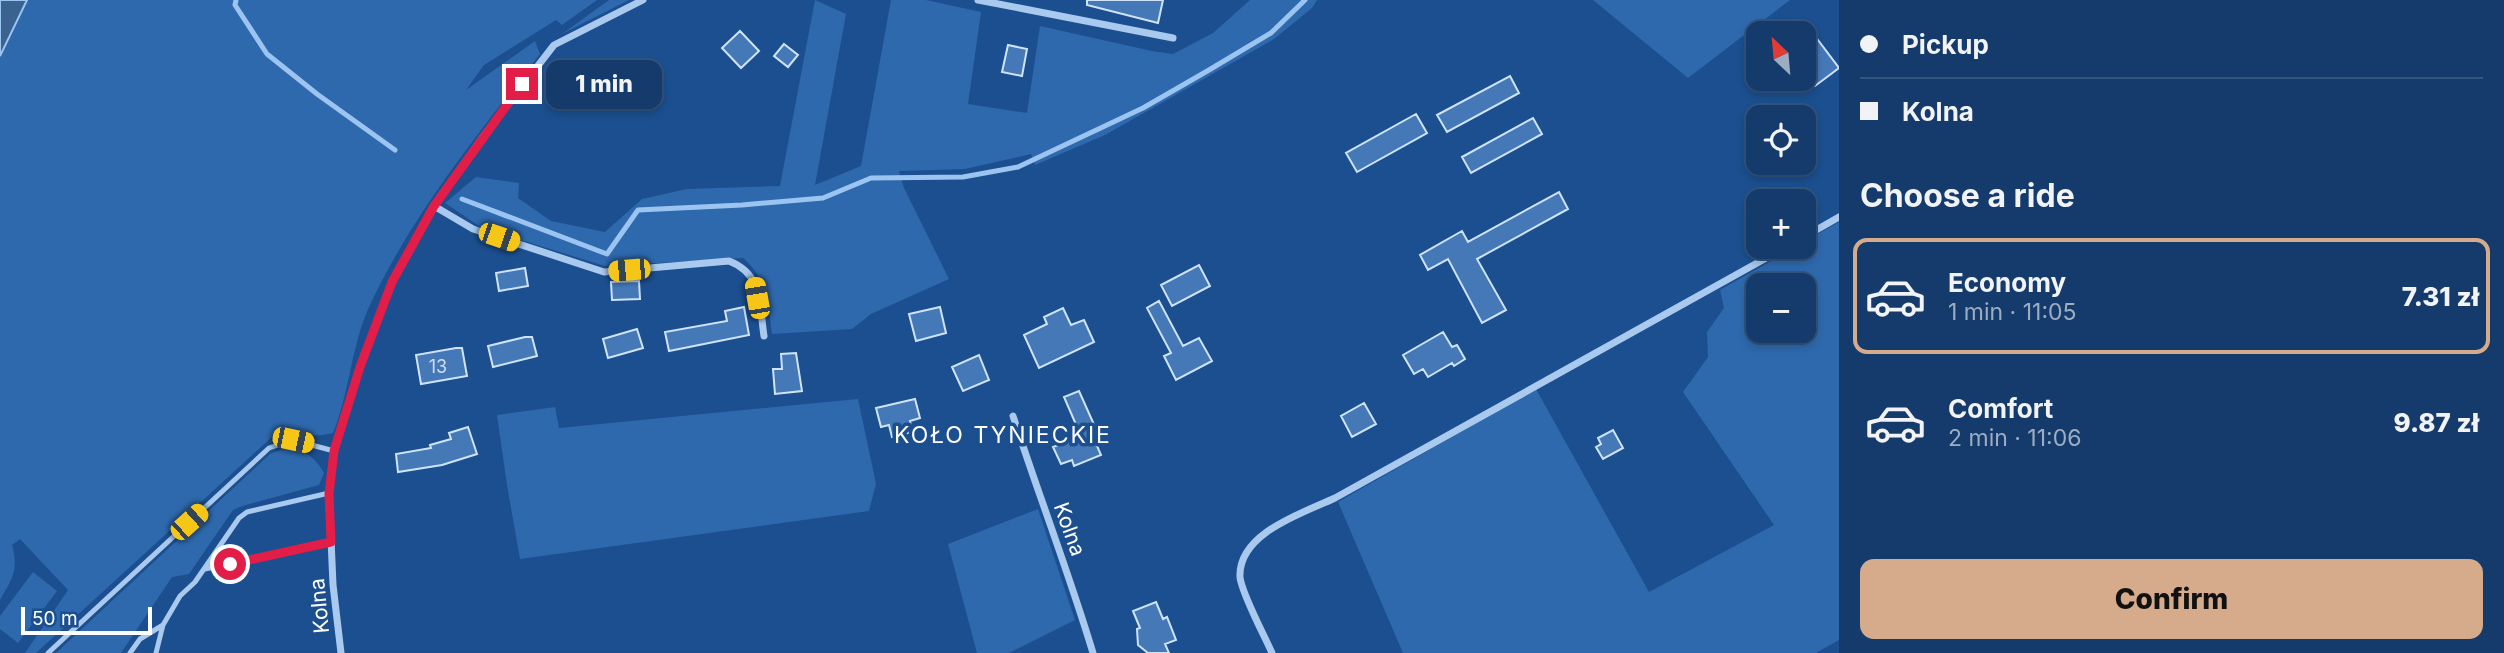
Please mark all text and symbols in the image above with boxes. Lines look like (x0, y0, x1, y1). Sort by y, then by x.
north arrow (1746, 21, 1816, 91)
map controls (1746, 21, 1816, 343)
text: Pickup (1902, 29, 1989, 60)
callout: 1 min (546, 60, 662, 108)
route end (506, 68, 538, 100)
text: 1 min (575, 70, 633, 98)
text: Kolna (1902, 96, 1974, 127)
button: locate (1746, 105, 1816, 175)
text: Choose a ride (1860, 176, 2075, 215)
button: + (1746, 189, 1816, 259)
car (476, 220, 523, 254)
car (608, 258, 651, 282)
icon: car (1864, 265, 1927, 328)
text: Economy (1948, 267, 2066, 298)
button: − (1746, 273, 1816, 343)
car (744, 275, 771, 321)
text: 7.31 zł (2402, 281, 2479, 312)
text: 1 min · 11:05 (1948, 298, 2077, 326)
house number: 13 (429, 356, 447, 377)
icon: car (1864, 391, 1927, 454)
text: Comfort (1948, 393, 2053, 424)
text: 9.87 zł (2394, 407, 2479, 438)
district label: KOŁO TYNIECKIE (894, 421, 1112, 449)
text: 2 min · 11:06 (1948, 424, 2081, 452)
car (271, 425, 316, 455)
street label: Kolna (1049, 499, 1091, 559)
car (167, 500, 212, 544)
route start (214, 548, 246, 580)
button: Confirm (1860, 559, 2483, 639)
street label: Kolna (304, 577, 334, 635)
scale bar (21, 604, 152, 636)
text: 50 m (32, 607, 78, 630)

